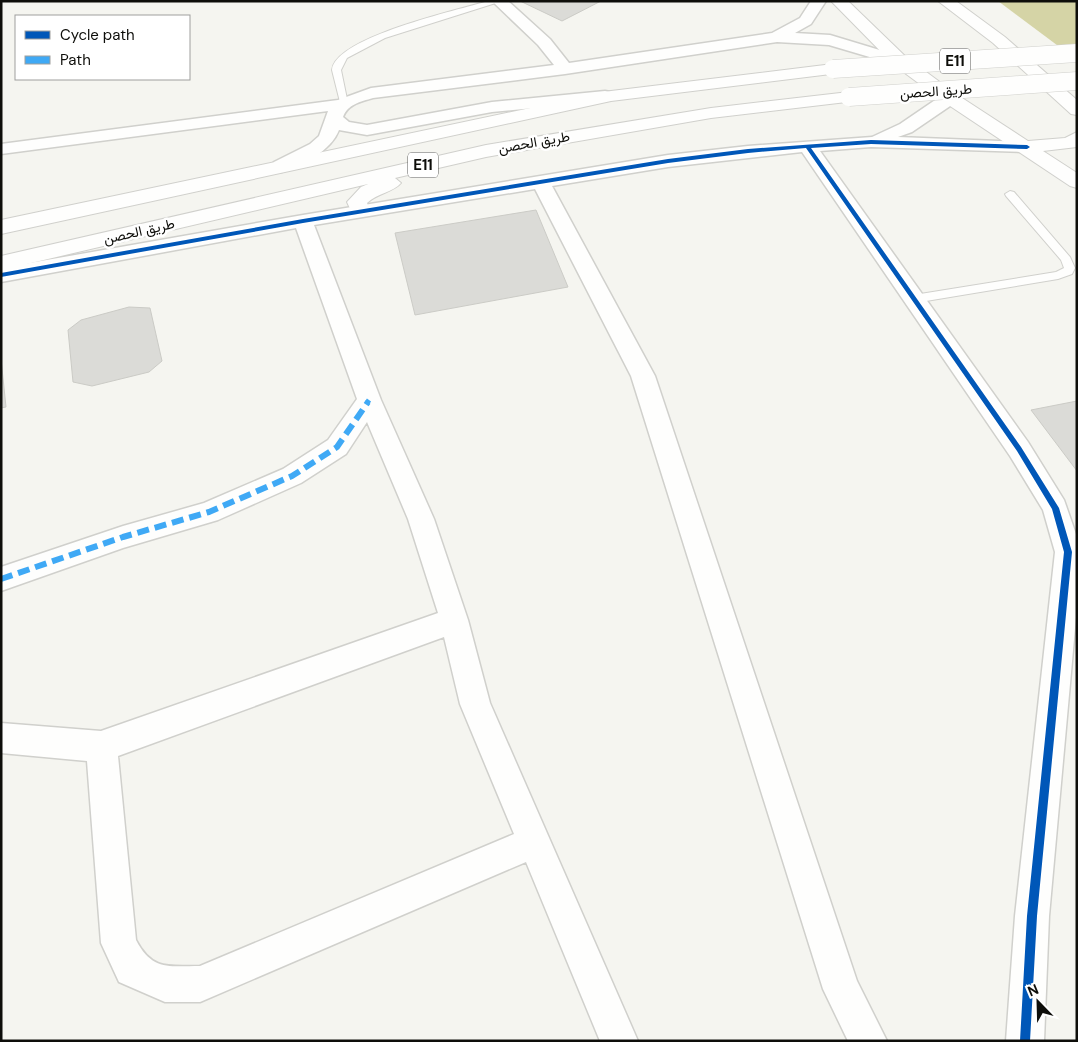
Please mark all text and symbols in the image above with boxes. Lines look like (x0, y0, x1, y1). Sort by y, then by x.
legend (15, 15, 190, 80)
text: Cycle path (60, 25, 135, 45)
road number: E11 (940, 48, 970, 74)
text: Path (60, 50, 91, 70)
street label: طريق الحصن (899, 79, 973, 103)
street label: طريق الحصن (497, 127, 571, 157)
road number: E11 (408, 152, 438, 178)
street label: طريق الحصن (102, 214, 176, 248)
north arrow (1013, 977, 1063, 1027)
text: N (1025, 980, 1041, 1000)

